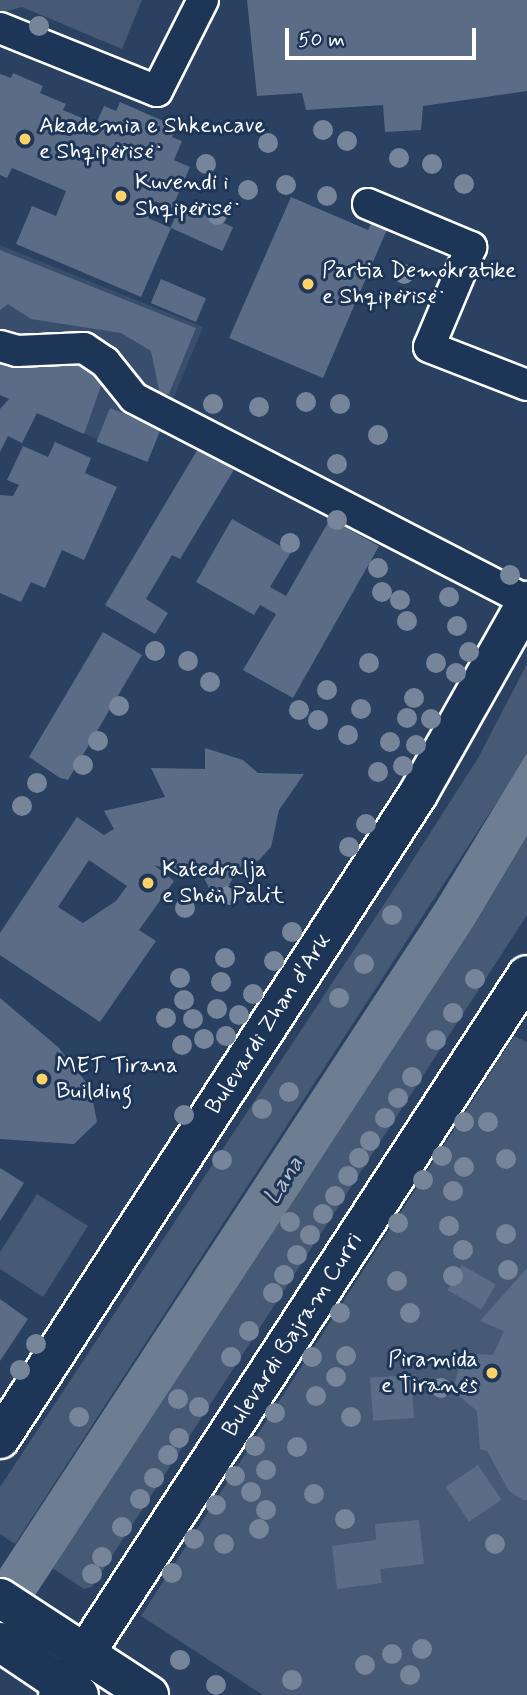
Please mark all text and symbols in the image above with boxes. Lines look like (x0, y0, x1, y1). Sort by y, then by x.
scale bar (289, 14, 480, 58)
text: 50 m (298, 26, 345, 54)
place label: Akademia e Shkencave e Shqipërisë (39, 112, 266, 166)
marker: Akademia e Shkencave e Shqipërisë (17, 131, 33, 147)
place label: Kuvendi i Shqipërisë (135, 169, 232, 223)
marker: Kuvendi i Shqipërisë (113, 188, 129, 204)
place label: Partia Demokratike e Shqipërisë (322, 257, 518, 311)
marker: Partia Demokratike e Shqipërisë (300, 276, 316, 292)
place label: Katedralja e Shën Palit (162, 856, 284, 910)
marker: Katedralja e Shën Palit (140, 875, 156, 891)
street label: Bulevardi Zhan d'Ark (199, 926, 339, 1122)
place label: MET Tirana Building (56, 1052, 178, 1106)
marker: MET Tirana Building (34, 1071, 50, 1087)
water label: Lana (258, 1151, 310, 1211)
street label: Bulevardi Bajram Curri (218, 1230, 368, 1440)
place label: Piramida e Tiranës (387, 1346, 478, 1400)
marker: Piramida e Tiranës (484, 1365, 500, 1381)

